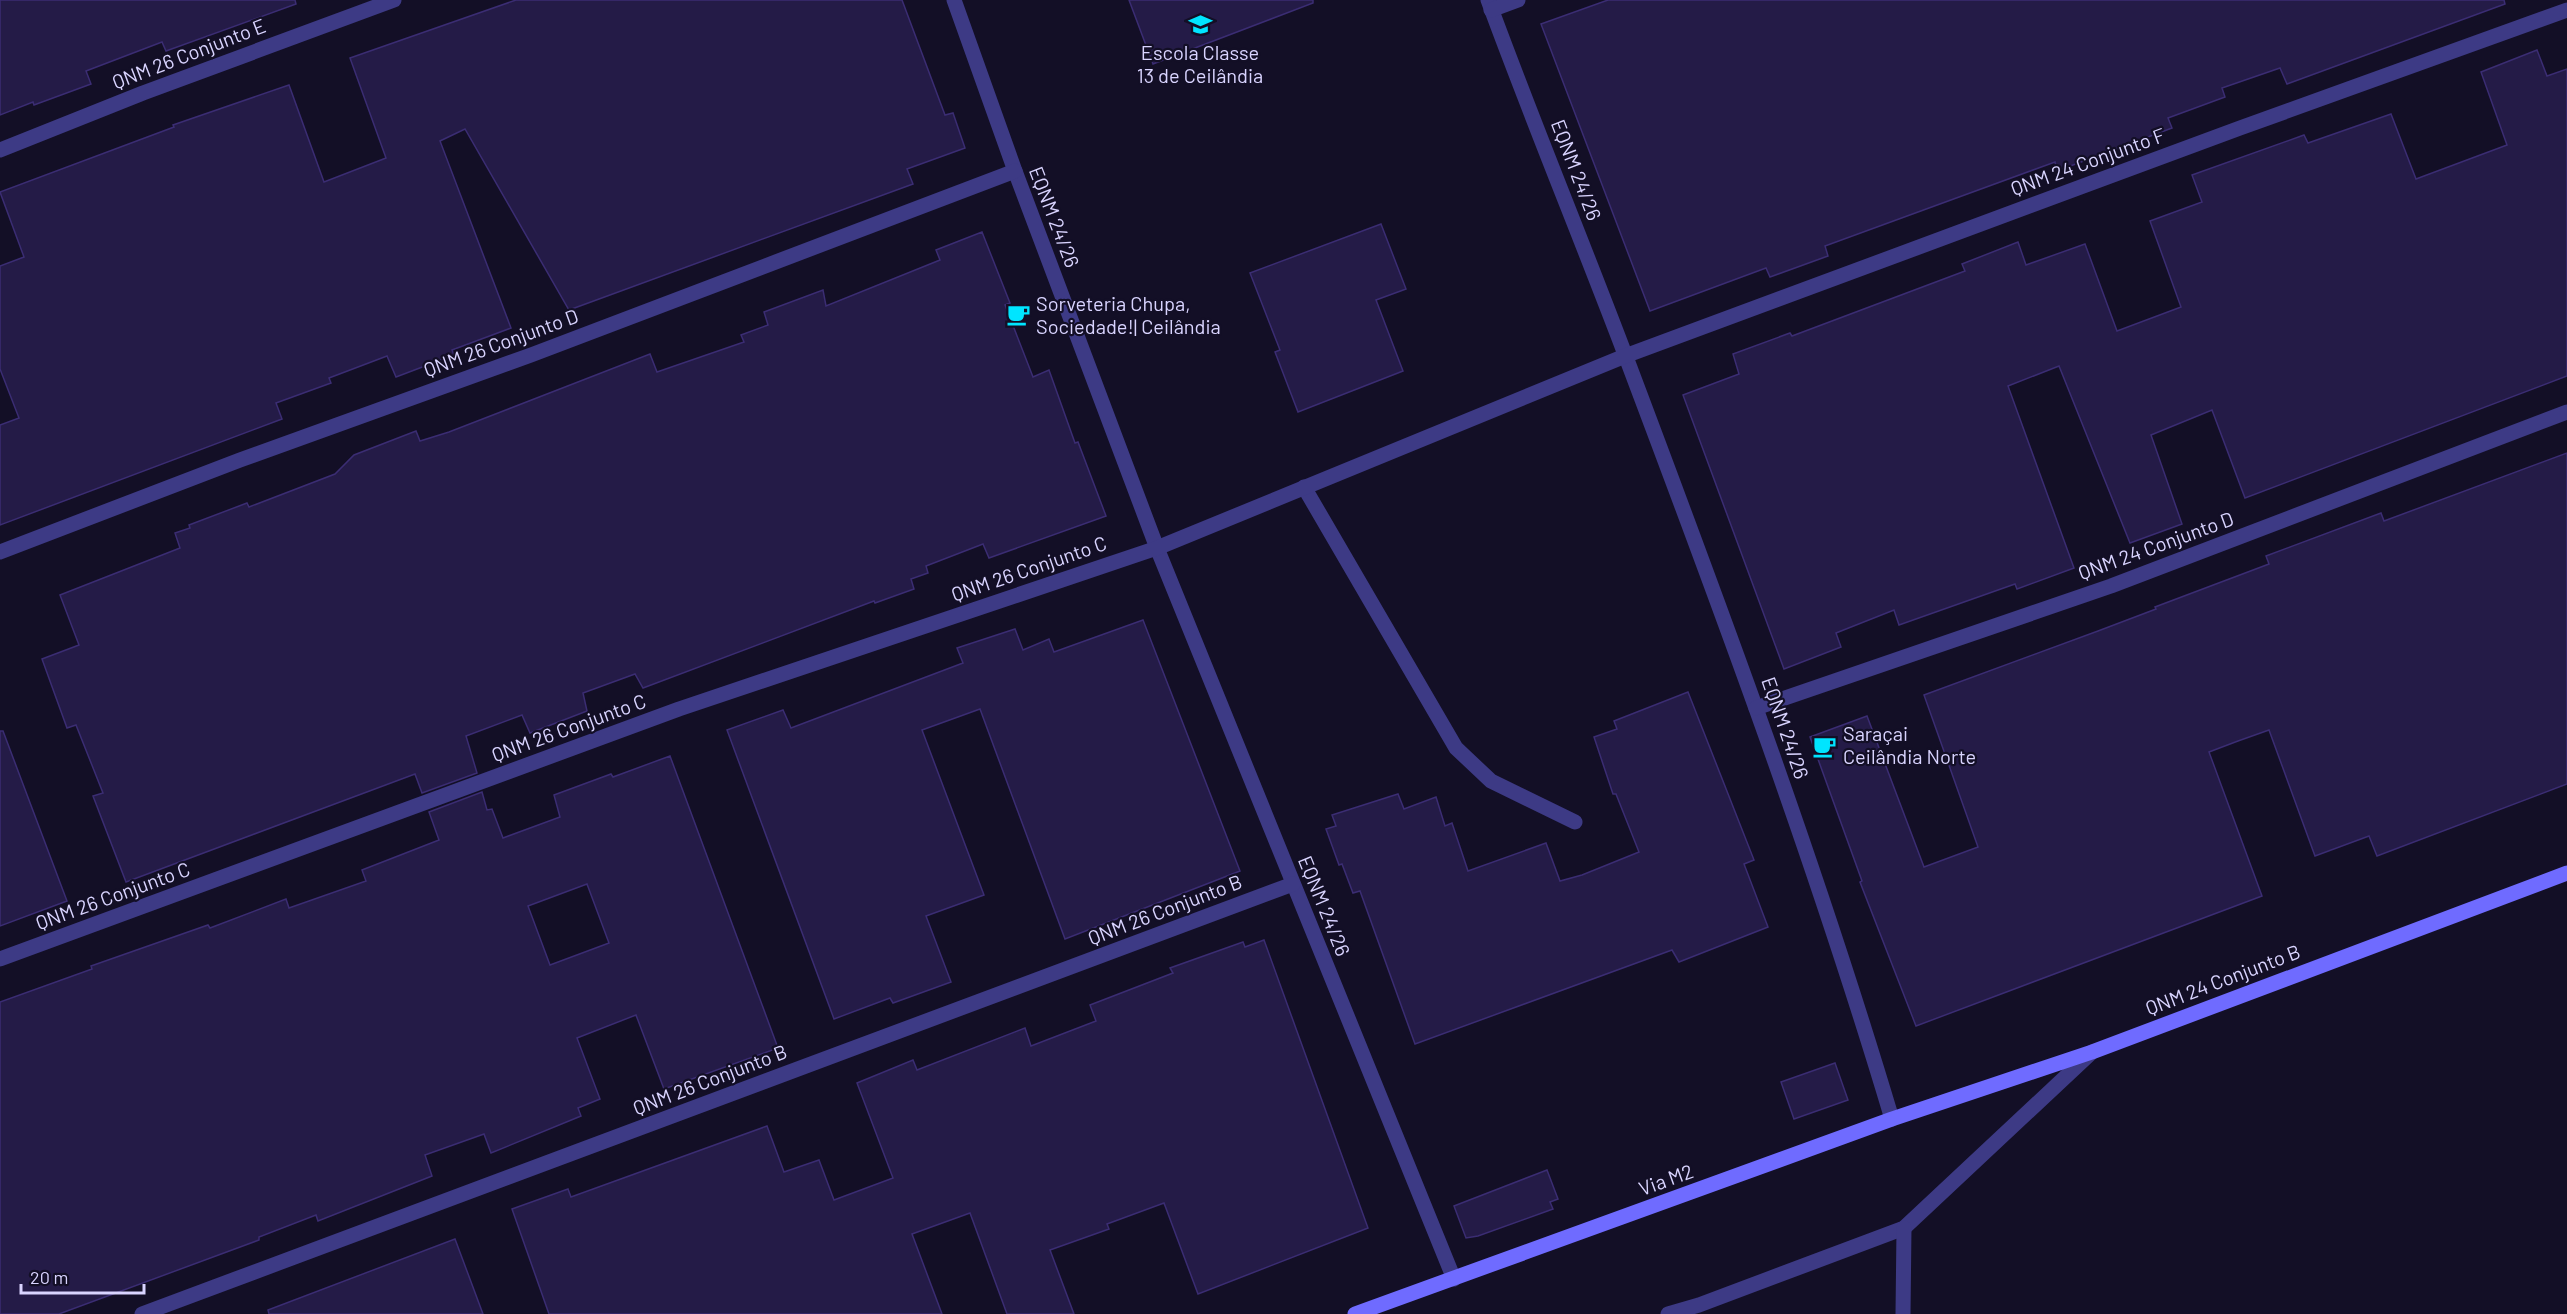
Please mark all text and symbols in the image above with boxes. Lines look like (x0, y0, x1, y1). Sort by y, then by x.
school or university icon: Escola Classe 13 de Ceilândia (1187, 12, 1213, 38)
street label: QNM 26 Conjunto E (108, 13, 269, 93)
place label: Escola Classe 13 de Ceilândia (1137, 40, 1263, 87)
street label: EQNM 24/26 (1547, 116, 1607, 224)
street label: QNM 24 Conjunto F (2007, 122, 2168, 200)
street label: EQNM 24/26 (1025, 163, 1085, 271)
place label: Sorveteria Chupa, Sociedade!| Ceilândia (1036, 291, 1221, 338)
cafe icon: Sorveteria Chupa, Sociedade!| Ceilândia (1005, 302, 1031, 328)
street label: QNM 26 Conjunto D (420, 303, 581, 381)
street label: QNM 24 Conjunto D (2075, 506, 2237, 584)
street label: QNM 26 Conjunto C (948, 530, 1109, 606)
street label: EQNM 24/26 (1757, 674, 1815, 782)
street label: QNM 26 Conjunto C (488, 688, 649, 766)
place label: Saraçai Ceilândia Norte (1843, 721, 1976, 768)
cafe icon: Saraçai Ceilândia Norte (1812, 733, 1838, 759)
street label: EQNM 24/26 (1294, 852, 1356, 959)
street label: QNM 26 Conjunto C (32, 856, 193, 934)
street label: QNM 26 Conjunto B (1084, 869, 1245, 949)
street label: QNM 24 Conjunto B (2142, 939, 2303, 1020)
street label: QNM 26 Conjunto B (629, 1039, 790, 1119)
street label: Via M2 (1635, 1158, 1696, 1200)
scale bar (21, 1257, 144, 1295)
text: 20 m (30, 1266, 68, 1288)

